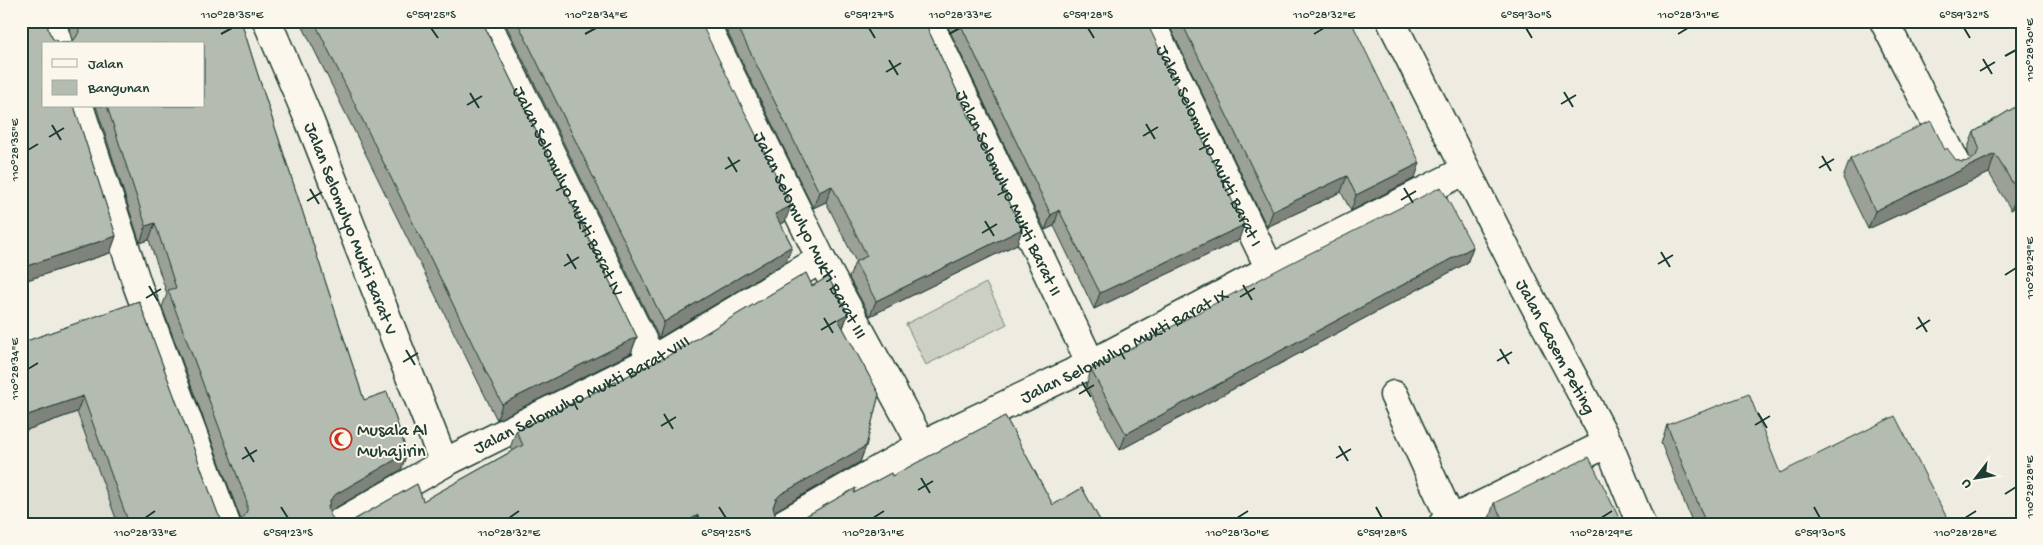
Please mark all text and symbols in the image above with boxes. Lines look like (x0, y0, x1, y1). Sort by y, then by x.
text: 110°28'35"E (200, 9, 264, 23)
text: 6°59'25"S (406, 9, 456, 23)
text: 110°28'34"E (564, 9, 627, 23)
text: 6°59'27"S (844, 9, 894, 23)
text: 110°28'33"E (928, 9, 992, 23)
text: 6°59'28"S (1063, 9, 1113, 23)
text: 110°28'32"E (1292, 9, 1356, 23)
text: 6°59'30"S (1501, 9, 1552, 23)
text: 110°28'31"E (1657, 9, 1719, 23)
text: 6°59'32"S (1939, 9, 1989, 23)
text: 110°28'30"E (2024, 18, 2038, 82)
legend (42, 42, 205, 108)
street label: Jalan Selomulyo Mukti Barat I (1150, 42, 1265, 250)
text: Jalan (88, 56, 123, 74)
text: Bangunan (87, 80, 149, 98)
street label: Jalan Selomulyo Mukti Barat IV (507, 83, 627, 300)
street label: Jalan Selomulyo Mukti Barat II (949, 87, 1065, 300)
text: 110°28'35"E (9, 118, 23, 182)
street label: Jalan Selomulyo Mukti Barat V (298, 120, 401, 339)
street label: Jalan Selomulyo Mukti Barat III (747, 129, 870, 343)
text: 110°28'29"E (2024, 237, 2038, 300)
street label: Jalan Gasem Peting (1510, 276, 1599, 419)
street label: Jalan Selomulyo Mukti Barat IX (1018, 285, 1234, 409)
street label: Jalan Selomulyo Mukti Barat VIII (471, 332, 694, 460)
text: 110°28'34"E (9, 338, 23, 401)
place label: Musala Al Muhajirin (357, 421, 427, 463)
mosque icon: Musala Al Muhajirin (329, 427, 353, 451)
north arrow (1950, 452, 2000, 502)
text: 110°28'28"E (2024, 455, 2038, 519)
text: U (1958, 476, 1976, 491)
text: 110°28'33"E (113, 527, 177, 541)
text: 6°59'23"S (263, 527, 313, 541)
text: 110°28'32"E (477, 527, 541, 541)
text: 6°59'25"S (701, 527, 751, 541)
text: 110°28'31"E (842, 527, 904, 541)
text: 110°28'30"E (1205, 527, 1269, 541)
text: 6°59'28"S (1357, 527, 1407, 541)
text: 110°28'29"E (1569, 527, 1632, 541)
text: 6°59'30"S (1795, 527, 1846, 541)
text: 110°28'28"E (1933, 527, 1997, 541)

